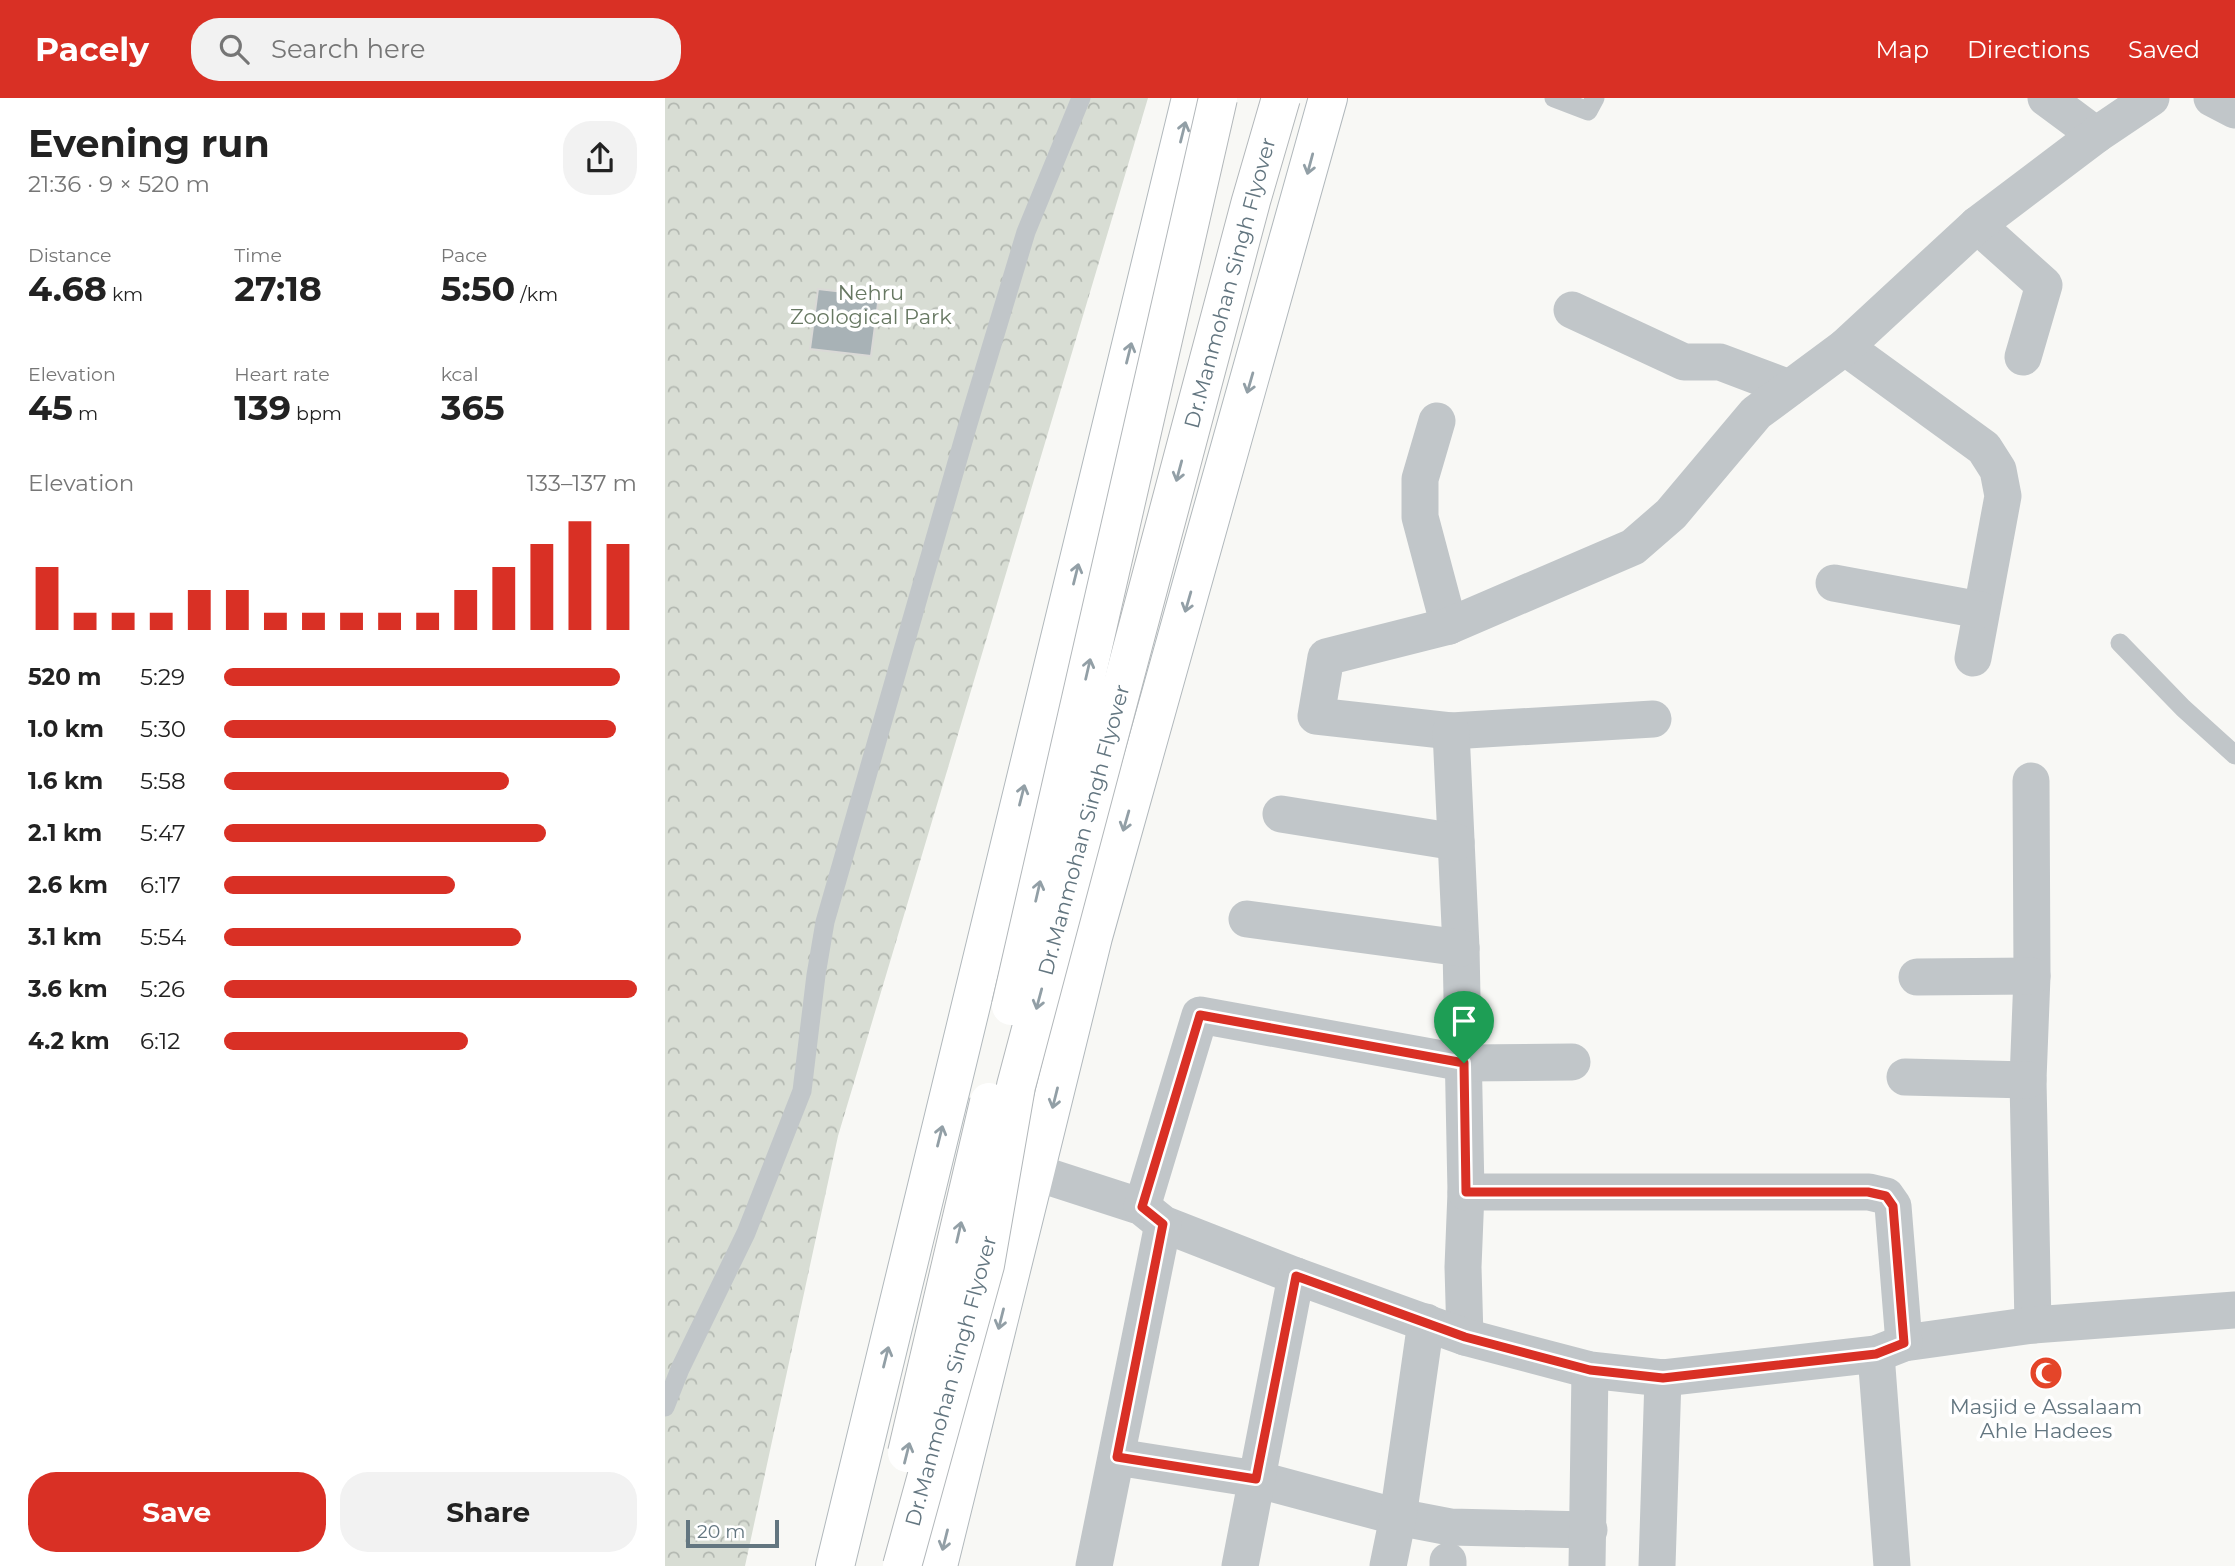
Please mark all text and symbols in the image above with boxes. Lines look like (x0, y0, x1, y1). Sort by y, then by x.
search box (191, 18, 681, 81)
text: Pacely (35, 29, 149, 69)
icon: search (215, 30, 253, 68)
text: Search here (271, 33, 426, 65)
text: Map (1876, 35, 1929, 64)
text: Directions (1967, 35, 2090, 64)
text: Saved (2128, 35, 2200, 64)
text: Evening run (28, 120, 270, 167)
button: share (563, 121, 637, 195)
one-way arrow (1176, 121, 1190, 144)
street label: Dr.Manmohan Singh Flyover (1179, 135, 1280, 431)
one-way arrow (1303, 153, 1316, 175)
text: 21:36 · 9 × 520 m (28, 170, 210, 198)
text: Distance (28, 244, 111, 267)
text: Time (234, 244, 282, 267)
text: Pace (441, 244, 487, 267)
text: 4.68 (28, 267, 107, 310)
text: 27:18 (234, 267, 322, 310)
text: 5:50 (441, 267, 515, 310)
park label: Nehru Zoological Park (790, 280, 952, 329)
text: km (107, 283, 143, 306)
text: /km (515, 283, 558, 306)
one-way arrow (1123, 342, 1136, 365)
text: Elevation (28, 363, 116, 386)
text: Heart rate (234, 363, 330, 386)
text: kcal (441, 363, 479, 386)
one-way arrow (1242, 372, 1255, 394)
text: 45 (28, 386, 73, 429)
text: 139 (234, 386, 291, 429)
text: 365 (441, 386, 505, 429)
text: m (73, 402, 98, 425)
text: bpm (291, 402, 342, 425)
one-way arrow (1172, 459, 1185, 482)
text: Elevation (28, 469, 134, 497)
text: 133–137 m (527, 469, 637, 497)
one-way arrow (1070, 563, 1083, 586)
one-way arrow (1181, 590, 1194, 613)
one-way arrow (1082, 658, 1095, 681)
text: 520 m (28, 663, 101, 691)
text: 5:29 (140, 663, 185, 691)
street label: Dr.Manmohan Singh Flyover (1033, 682, 1134, 978)
text: 1.0 km (28, 715, 104, 743)
text: 5:30 (140, 715, 186, 743)
text: 1.6 km (28, 767, 103, 795)
text: 5:58 (140, 767, 186, 795)
one-way arrow (1016, 784, 1029, 807)
one-way arrow (1119, 809, 1132, 832)
text: 2.1 km (28, 819, 102, 847)
text: 5:47 (140, 819, 186, 847)
text: 2.6 km (28, 871, 108, 899)
text: 6:17 (140, 871, 181, 899)
one-way arrow (1031, 880, 1045, 903)
text: 3.1 km (28, 923, 102, 951)
text: 5:54 (140, 923, 186, 951)
text: 3.6 km (28, 975, 108, 1003)
text: 5:26 (140, 975, 185, 1003)
one-way arrow (1032, 987, 1045, 1010)
pin (1434, 991, 1494, 1063)
icon: arrive (1445, 1002, 1483, 1040)
text: 4.2 km (28, 1027, 110, 1055)
text: 6:12 (140, 1027, 180, 1055)
one-way arrow (1047, 1087, 1060, 1109)
one-way arrow (933, 1125, 947, 1148)
one-way arrow (953, 1221, 966, 1243)
street label: Dr.Manmohan Singh Flyover (900, 1233, 1001, 1529)
one-way arrow (993, 1308, 1006, 1330)
one-way arrow (880, 1346, 893, 1369)
mosque icon: Masjid e Assalaam Ahle Hadees (2027, 1354, 2065, 1392)
place label: Masjid e Assalaam Ahle Hadees (1950, 1394, 2142, 1443)
one-way arrow (901, 1442, 914, 1465)
button: Save (28, 1472, 326, 1552)
button: Share (340, 1472, 637, 1552)
scale bar (686, 1517, 779, 1549)
text: 20 m (697, 1520, 745, 1543)
one-way arrow (938, 1528, 951, 1551)

